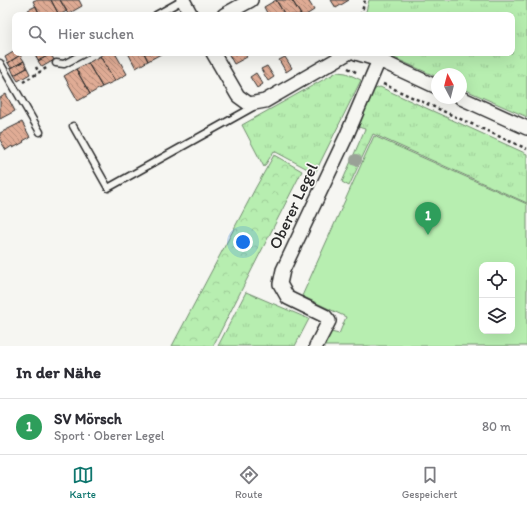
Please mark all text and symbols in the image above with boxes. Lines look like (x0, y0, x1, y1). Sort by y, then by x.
search box (12, 12, 515, 56)
icon: search (26, 23, 48, 45)
text: Hier suchen (58, 25, 134, 43)
north arrow (431, 68, 467, 104)
street label: Oberer Legel (264, 160, 322, 252)
pin: 1 (415, 202, 441, 235)
your location (233, 232, 253, 252)
map controls (479, 262, 515, 334)
button: locate (479, 262, 515, 298)
button: layers (479, 298, 515, 334)
text: In der Nähe (16, 362, 101, 382)
text: SV Mörsch (54, 410, 122, 428)
text: 1 (26, 419, 32, 434)
text: 80 m (482, 419, 511, 434)
text: Sport · Oberer Legel (54, 428, 165, 443)
tab: Karte (70, 464, 96, 501)
tab: Route (235, 464, 263, 501)
tab: Gespeichert (402, 464, 457, 501)

